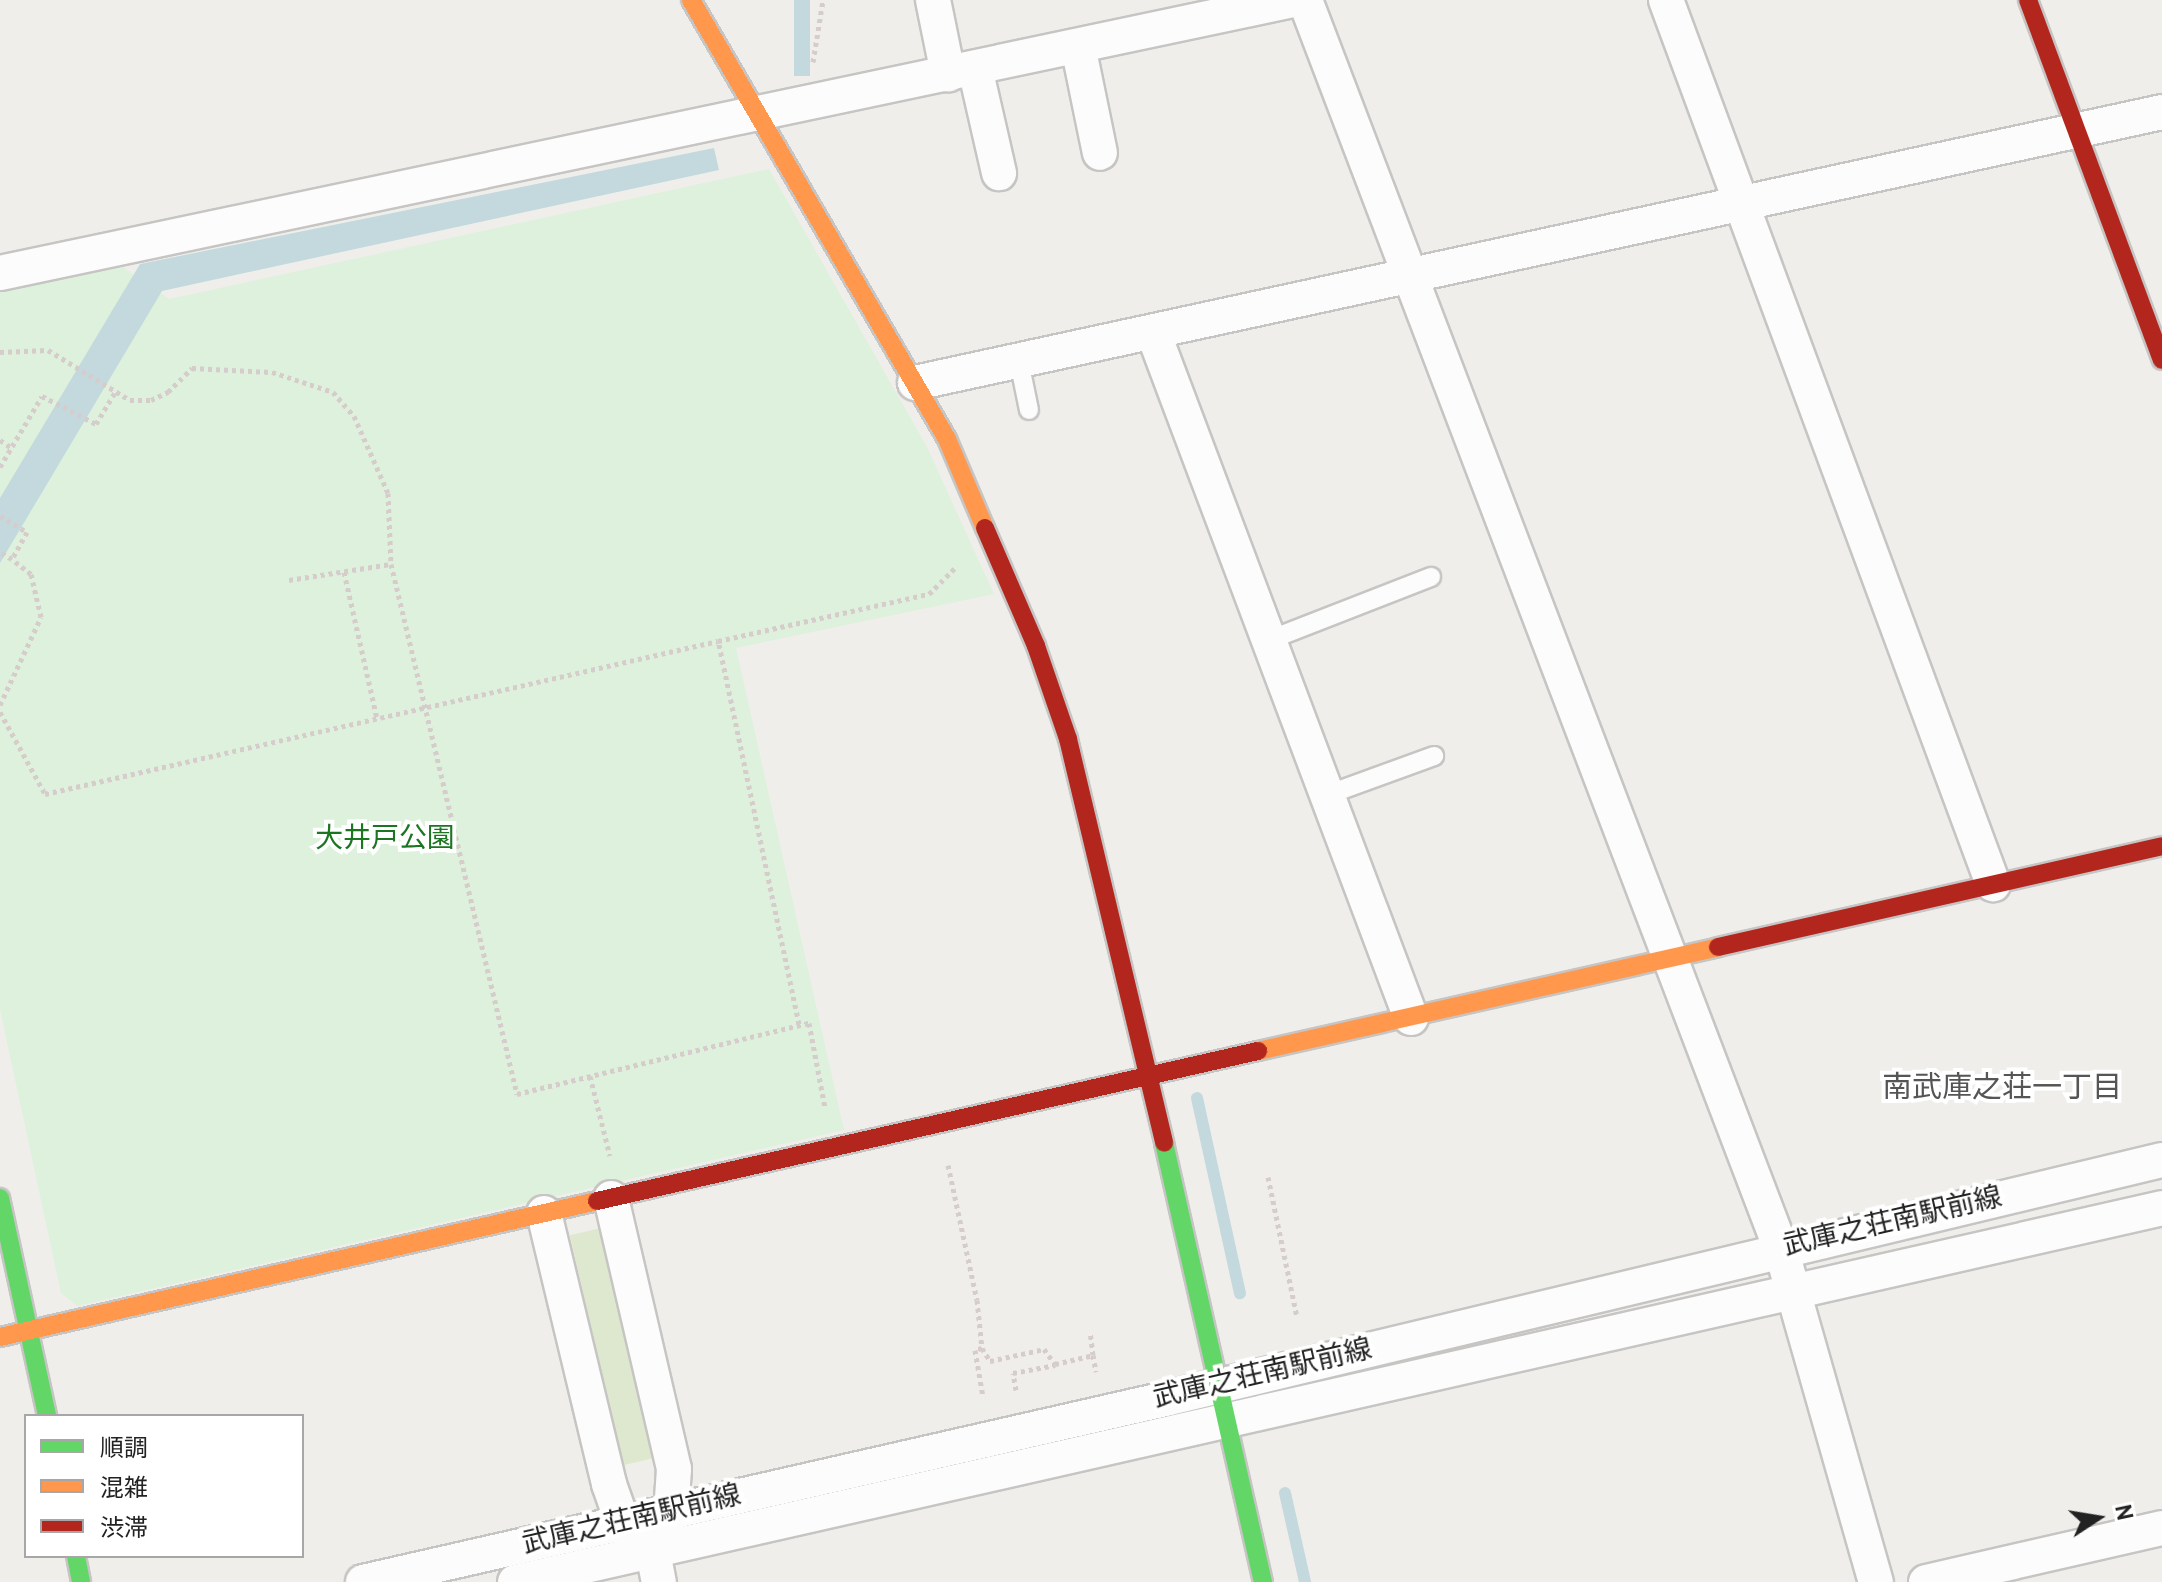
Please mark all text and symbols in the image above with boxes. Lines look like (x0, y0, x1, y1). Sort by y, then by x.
park label: 大井戸公園 (315, 823, 455, 857)
district label: 南武庫之荘一丁目 (1882, 1072, 2122, 1108)
street label: 武庫之荘南駅前線 (1780, 1181, 2006, 1265)
street label: 武庫之荘南駅前線 (1150, 1333, 1376, 1417)
legend (24, 1414, 304, 1558)
text: 順調 (100, 1435, 148, 1465)
text: 混雑 (100, 1475, 148, 1505)
north arrow (2058, 1478, 2138, 1558)
street label: 武庫之荘南駅前線 (519, 1479, 745, 1563)
text: N (2107, 1502, 2137, 1523)
text: 渋滞 (100, 1515, 148, 1545)

